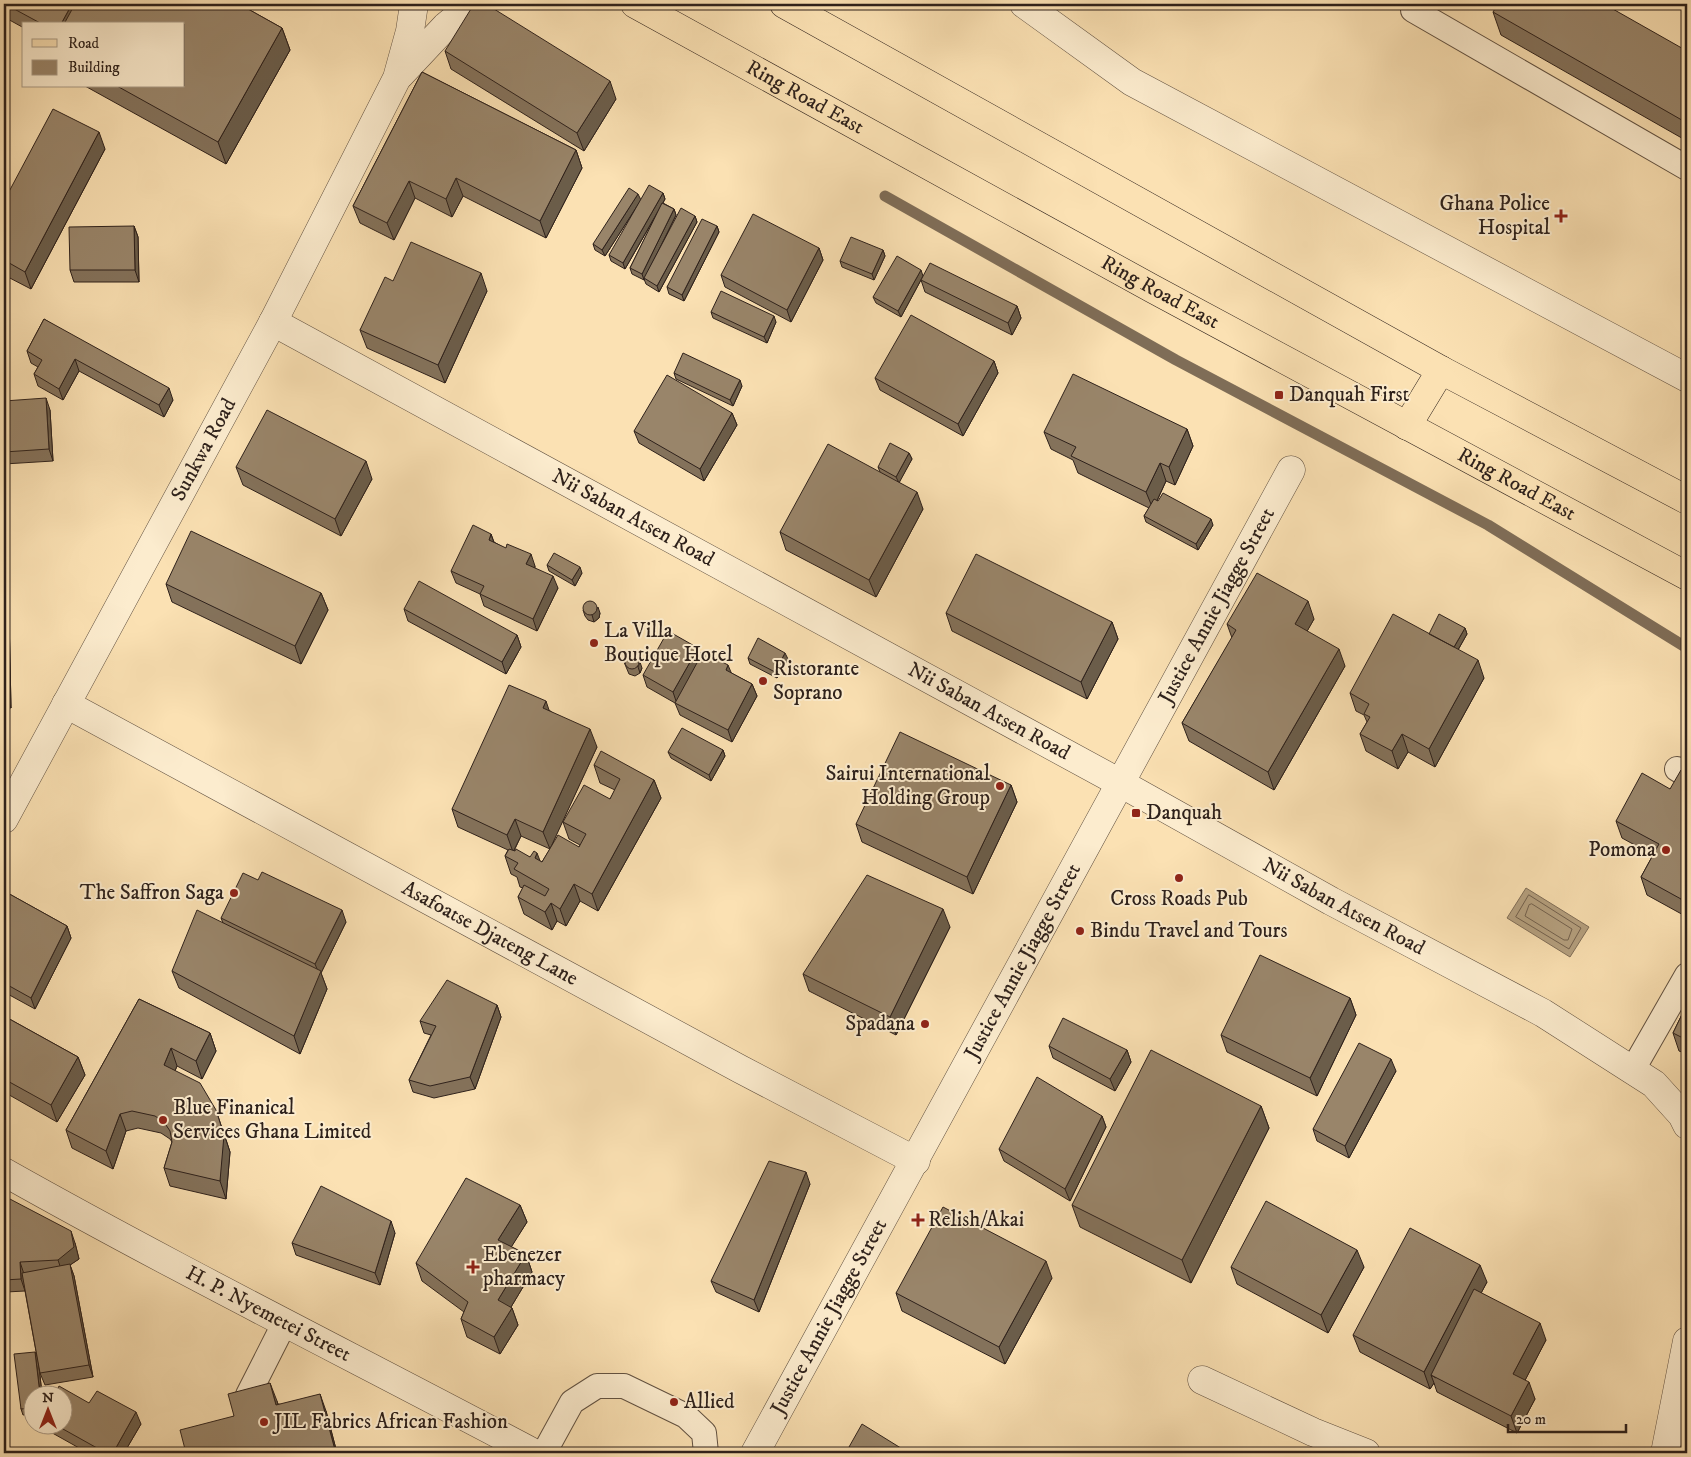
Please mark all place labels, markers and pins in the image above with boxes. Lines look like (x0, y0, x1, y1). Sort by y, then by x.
place label: Ghana Police Hospital (1440, 191, 1551, 241)
marker: Ghana Police Hospital (1554, 209, 1568, 223)
place label: Danquah First (1289, 382, 1410, 408)
marker: Danquah First (1273, 389, 1285, 401)
place label: La Villa Boutique Hotel (604, 618, 733, 668)
marker: La Villa Boutique Hotel (588, 637, 600, 649)
place label: Ristorante Soprano (773, 656, 860, 706)
marker: Ristorante Soprano (757, 675, 769, 687)
place label: Sairui International Holding Group (826, 761, 991, 811)
marker: Sairui International Holding Group (994, 780, 1006, 792)
place label: Danquah (1146, 800, 1222, 826)
marker: Danquah (1130, 807, 1142, 819)
place label: Pomona (1588, 837, 1656, 863)
marker: Pomona (1660, 844, 1672, 856)
marker: Cross Roads Pub (1173, 872, 1185, 884)
place label: The Saffron Saga (80, 880, 224, 906)
place label: Cross Roads Pub (1110, 886, 1248, 912)
marker: The Saffron Saga (228, 887, 240, 899)
place label: Bindu Travel and Tours (1090, 918, 1287, 944)
marker: Bindu Travel and Tours (1074, 925, 1086, 937)
place label: Spadana (845, 1011, 915, 1037)
marker: Spadana (919, 1018, 931, 1030)
place label: Blue Finanical Services Ghana Limited (173, 1095, 372, 1145)
marker: Blue Finanical Services Ghana Limited (157, 1114, 169, 1126)
place label: Relish/Akai (928, 1207, 1024, 1233)
marker: Relish/Akai (912, 1214, 924, 1226)
place label: Ebenezer pharmacy (482, 1242, 566, 1292)
marker: Ebenezer pharmacy (467, 1261, 479, 1273)
place label: Allied (684, 1389, 735, 1415)
marker: Allied (668, 1396, 680, 1408)
place label: JIL Fabrics African Fashion (272, 1409, 508, 1435)
marker: JIL Fabrics African Fashion (258, 1416, 270, 1428)

